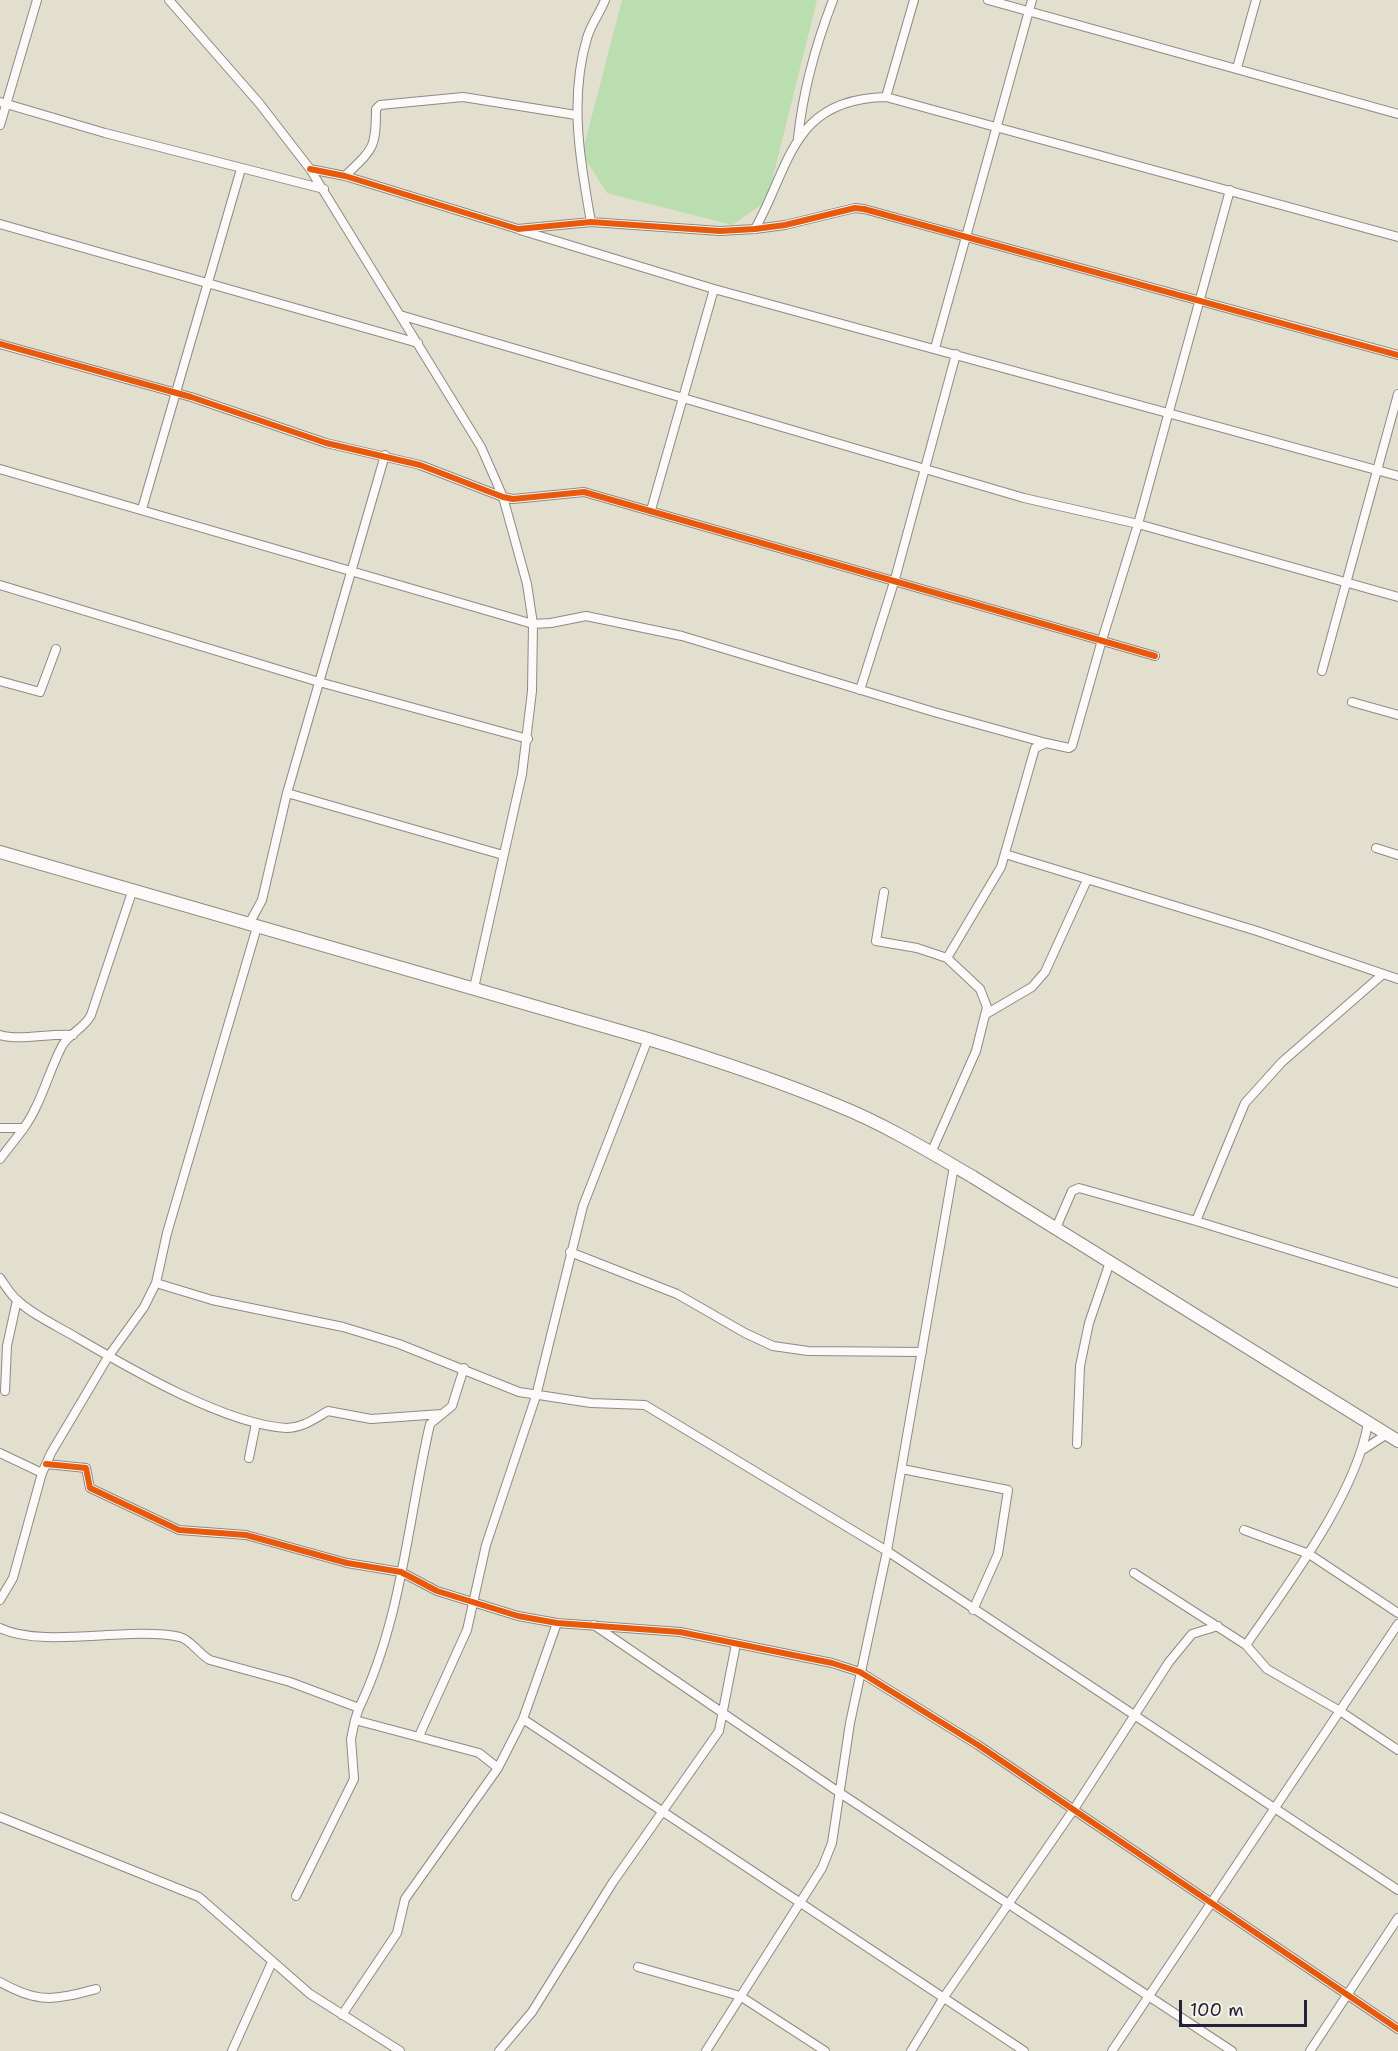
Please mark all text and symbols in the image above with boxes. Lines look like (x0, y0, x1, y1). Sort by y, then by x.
scale bar (1182, 1988, 1310, 2026)
text: 100 m (1190, 1998, 1244, 2022)

